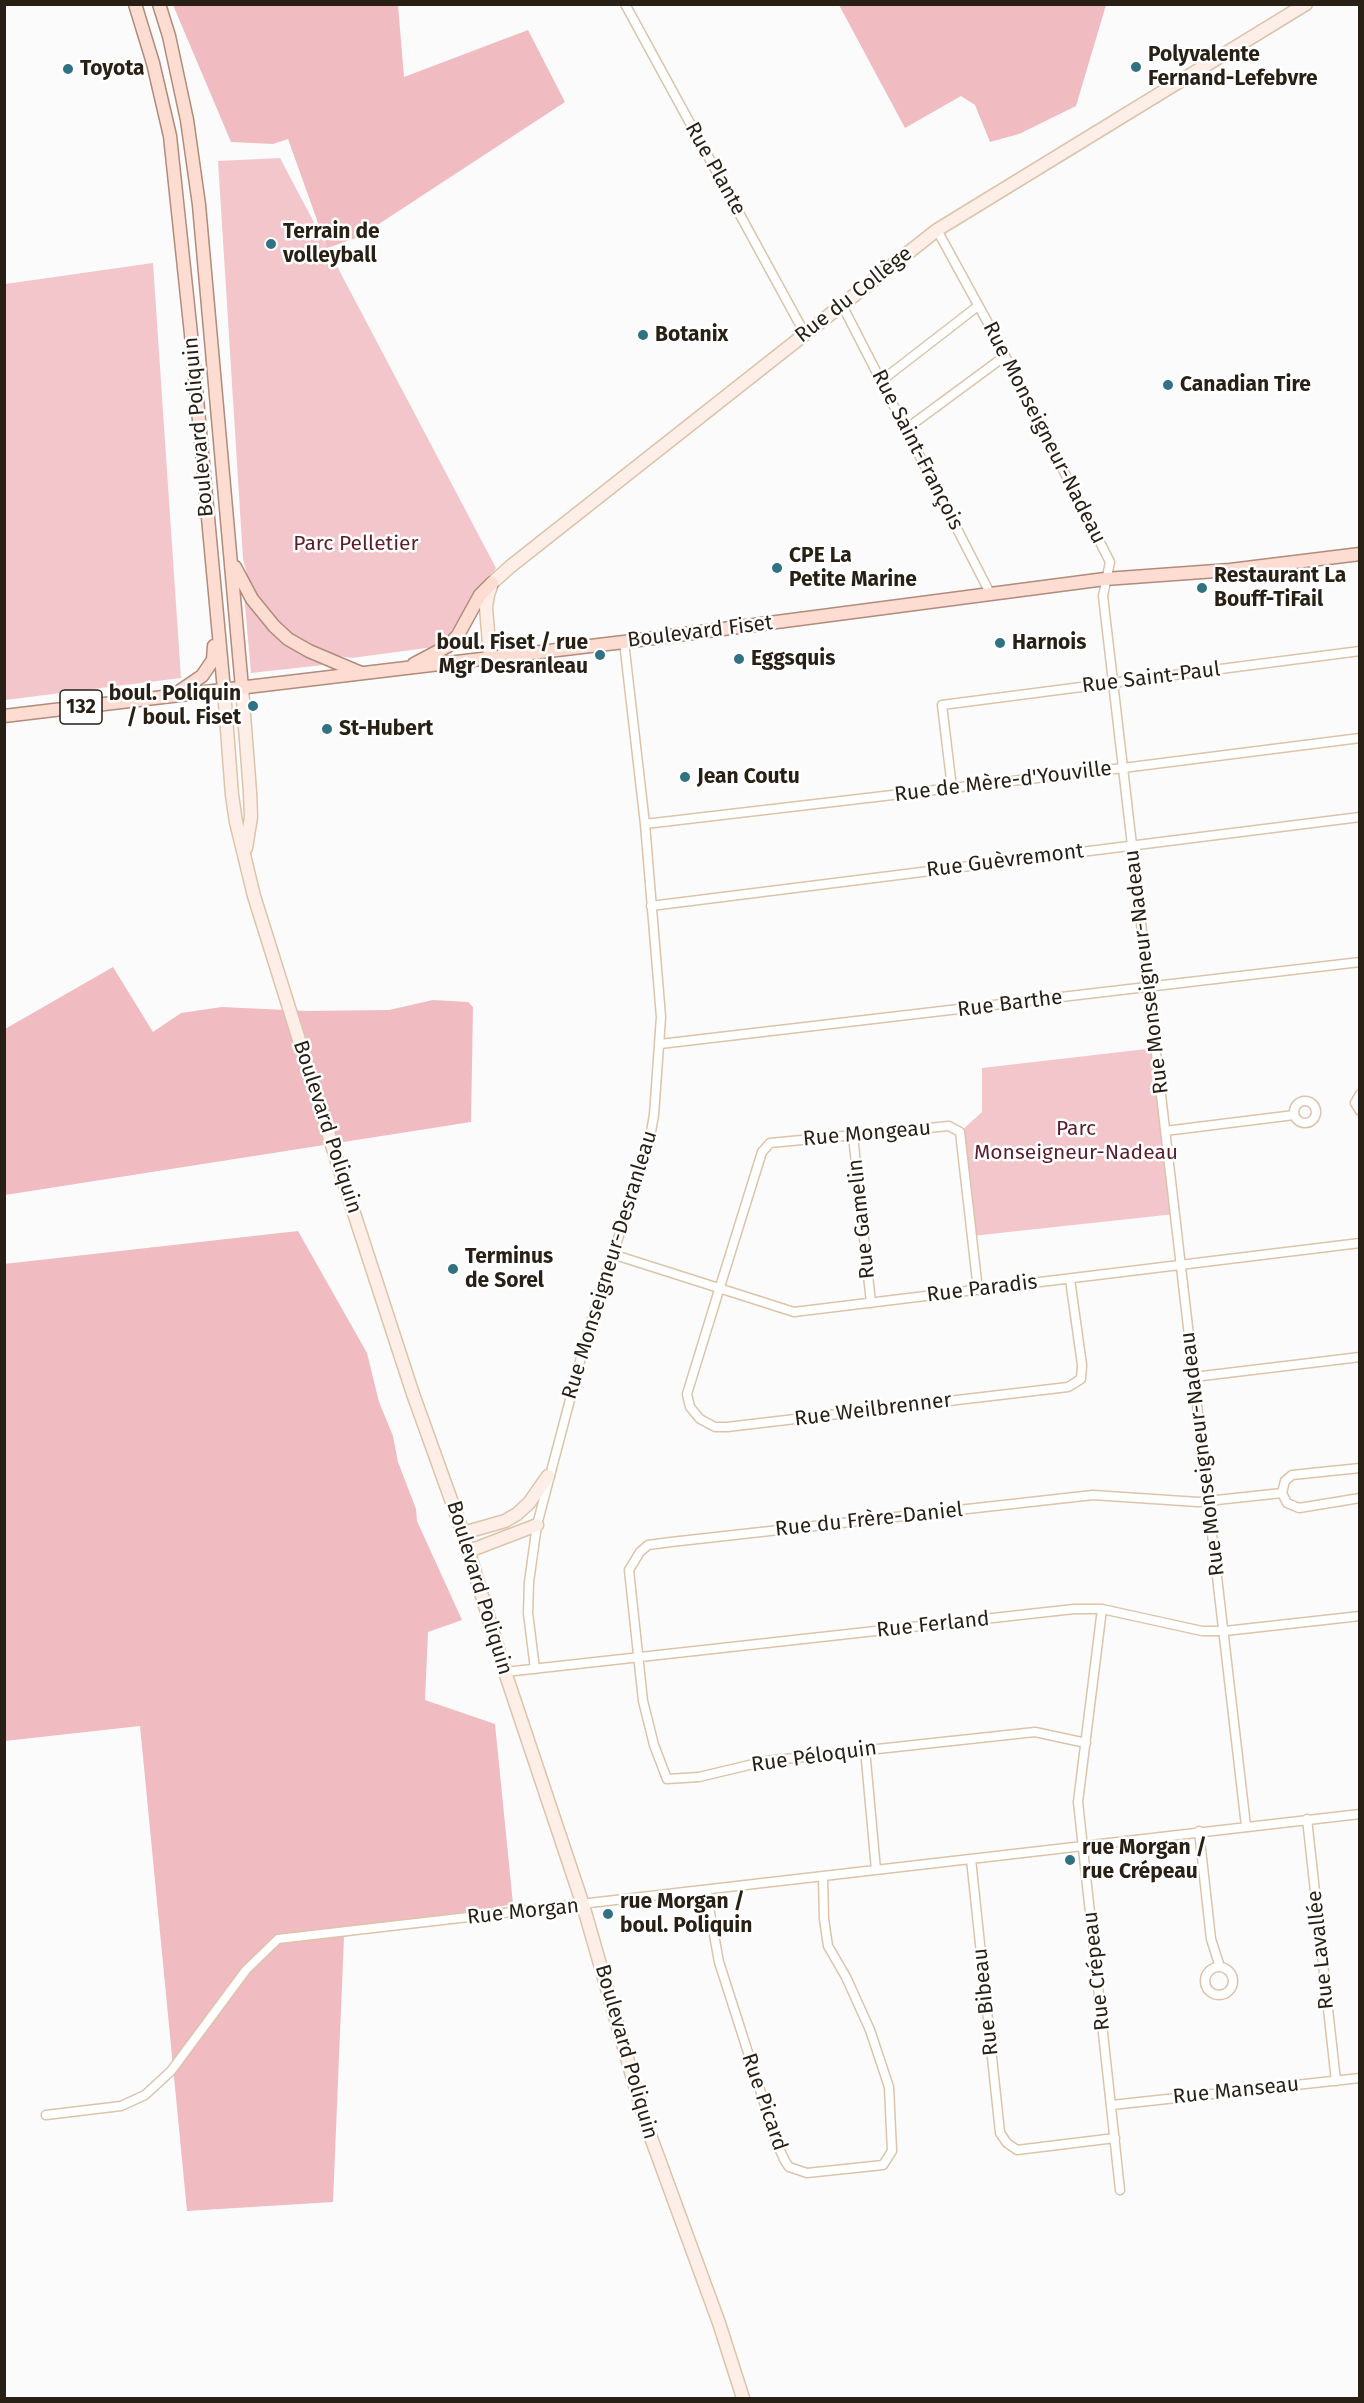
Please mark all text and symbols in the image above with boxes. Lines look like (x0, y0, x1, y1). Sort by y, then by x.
place label: Polyvalente Fernand-Lefebvre (1148, 42, 1318, 92)
place label: Toyota (80, 56, 145, 82)
marker: Polyvalente Fernand-Lefebvre (1129, 60, 1143, 74)
marker: Toyota (61, 62, 75, 76)
street label: Rue Plante (679, 118, 751, 220)
place label: Terrain de volleyball (283, 219, 380, 269)
marker: Terrain de volleyball (264, 237, 278, 251)
street label: Rue du Collège (790, 241, 918, 349)
street label: Rue Monseigneur-Nadeau (977, 318, 1111, 548)
place label: Botanix (655, 322, 728, 348)
marker: Botanix (636, 328, 650, 342)
street label: Boulevard Poliquin (179, 336, 219, 518)
street label: Rue Saint-François (866, 366, 968, 534)
place label: Canadian Tire (1180, 372, 1311, 398)
marker: Canadian Tire (1161, 378, 1175, 392)
park label: Parc Pelletier (293, 531, 419, 557)
place label: CPE La Petite Marine (789, 543, 917, 593)
marker: CPE La Petite Marine (770, 561, 784, 575)
place label: Restaurant La Bouff-TiFail (1214, 563, 1346, 613)
marker: Restaurant La Bouff-TiFail (1195, 581, 1209, 595)
street label: Boulevard Fiset (626, 611, 774, 653)
place label: boul. Fiset / rue Mgr Desranleau (436, 630, 588, 680)
place label: Harnois (1012, 630, 1086, 656)
marker: Harnois (993, 636, 1007, 650)
place label: Eggsquis (751, 646, 835, 672)
marker: boul. Fiset / rue Mgr Desranleau (593, 648, 607, 662)
marker: Eggsquis (732, 652, 746, 666)
street label: Rue Saint-Paul (1080, 657, 1222, 699)
place label: boul. Poliquin / boul. Fiset (109, 681, 241, 731)
road number: 132 (60, 690, 102, 724)
marker: boul. Poliquin / boul. Fiset (246, 699, 260, 713)
place label: St-Hubert (339, 716, 433, 742)
marker: St-Hubert (320, 722, 334, 736)
street label: Rue de Mère-d'Youville (893, 756, 1113, 808)
place label: Jean Coutu (697, 764, 800, 790)
marker: Jean Coutu (678, 770, 692, 784)
street label: Rue Guèvremont (925, 839, 1085, 883)
street label: Rue Monseigneur-Nadeau (1120, 848, 1174, 1096)
street label: Rue Barthe (956, 985, 1064, 1023)
street label: Boulevard Poliquin (287, 1037, 367, 1217)
street label: Rue Mongeau (802, 1116, 932, 1152)
park label: Parc Monseigneur-Nadeau (974, 1116, 1178, 1166)
street label: Rue Monseigneur-Desranleau (557, 1128, 663, 1402)
street label: Rue Gamelin (843, 1158, 881, 1280)
place label: Terminus de Sorel (465, 1244, 553, 1294)
marker: Terminus de Sorel (446, 1262, 460, 1276)
street label: Rue Paradis (925, 1270, 1039, 1308)
street label: Rue Monseigneur-Nadeau (1176, 1330, 1230, 1578)
street label: Rue Weilbrenner (793, 1388, 953, 1432)
street label: Boulevard Poliquin (441, 1498, 517, 1678)
street label: Rue du Frère-Daniel (774, 1498, 964, 1542)
street label: Rue Ferland (875, 1607, 991, 1643)
street label: Rue Péloquin (750, 1736, 878, 1778)
place label: rue Morgan / rue Crépeau (1082, 1835, 1207, 1885)
marker: rue Morgan / rue Crépeau (1063, 1853, 1077, 1867)
place label: rue Morgan / boul. Poliquin (620, 1889, 752, 1939)
street label: Rue Lavallée (1302, 1889, 1340, 2011)
street label: Rue Morgan (466, 1894, 580, 1930)
marker: rue Morgan / boul. Poliquin (601, 1907, 615, 1921)
street label: Rue Crépeau (1078, 1910, 1116, 2032)
street label: Rue Bibeau (968, 1947, 1004, 2057)
street label: Boulevard Poliquin (589, 1962, 663, 2142)
street label: Rue Picard (736, 2050, 792, 2154)
street label: Rue Manseau (1172, 2072, 1300, 2110)

